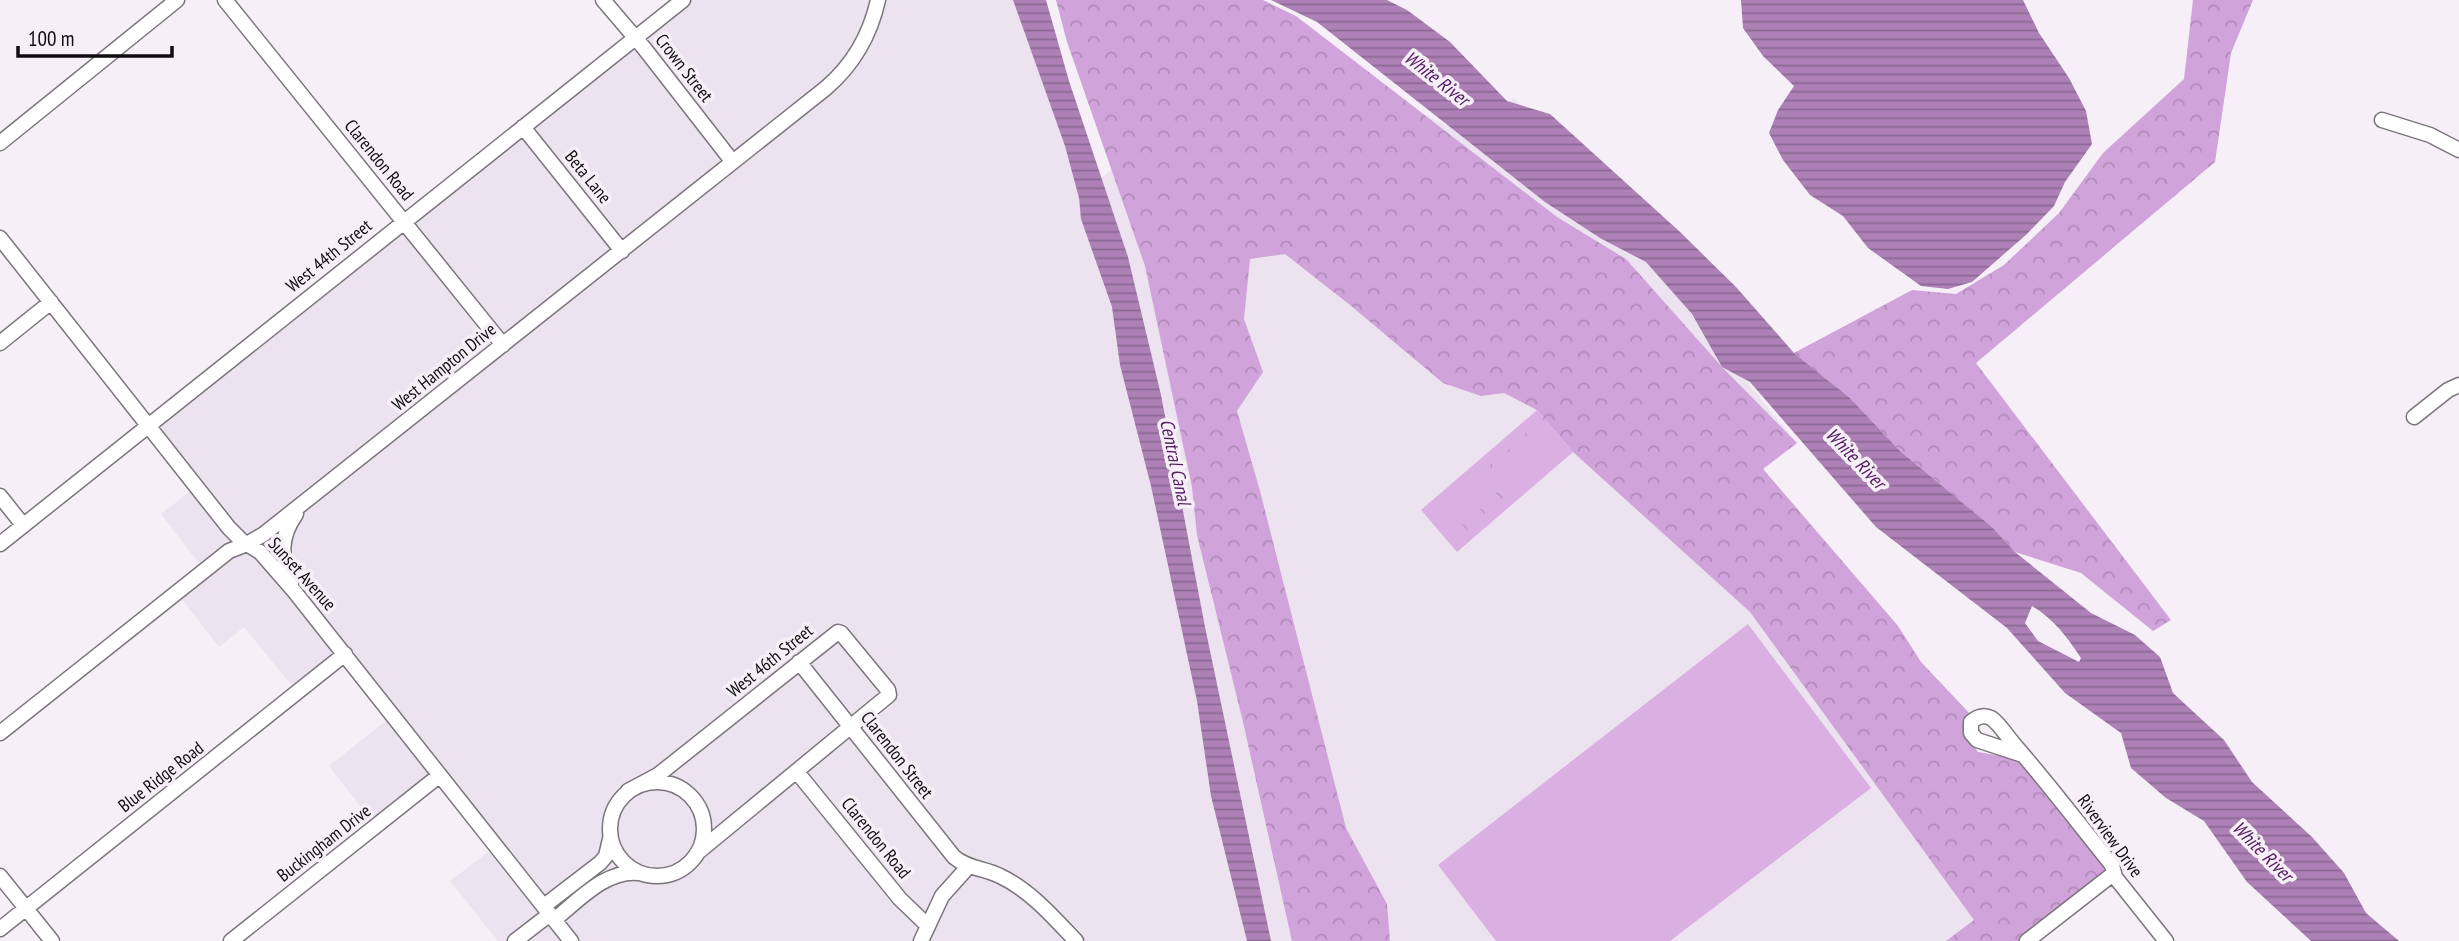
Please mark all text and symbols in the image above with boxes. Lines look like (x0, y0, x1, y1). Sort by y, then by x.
scale bar (18, 14, 172, 58)
text: 100 m (28, 25, 74, 52)
street label: Crown Street (651, 29, 718, 106)
water label: White River (1400, 45, 1476, 113)
street label: Clarendon Road (340, 114, 419, 205)
street label: Beta Lane (560, 145, 617, 208)
street label: West 44th Street (281, 214, 376, 297)
street label: West Hampton Drive (387, 318, 500, 416)
water label: Central Canal (1155, 417, 1197, 509)
water label: White River (1821, 422, 1893, 496)
street label: Sunset Avenue (263, 532, 341, 615)
street label: West 46th Street (722, 619, 817, 702)
street label: Clarendon Street (856, 706, 939, 803)
street label: Blue Ridge Road (113, 736, 208, 817)
street label: Riverview Drive (2073, 790, 2148, 882)
street label: Clarendon Road (837, 792, 916, 883)
street label: Buckingham Drive (272, 799, 375, 886)
water label: White River (2228, 816, 2300, 888)

